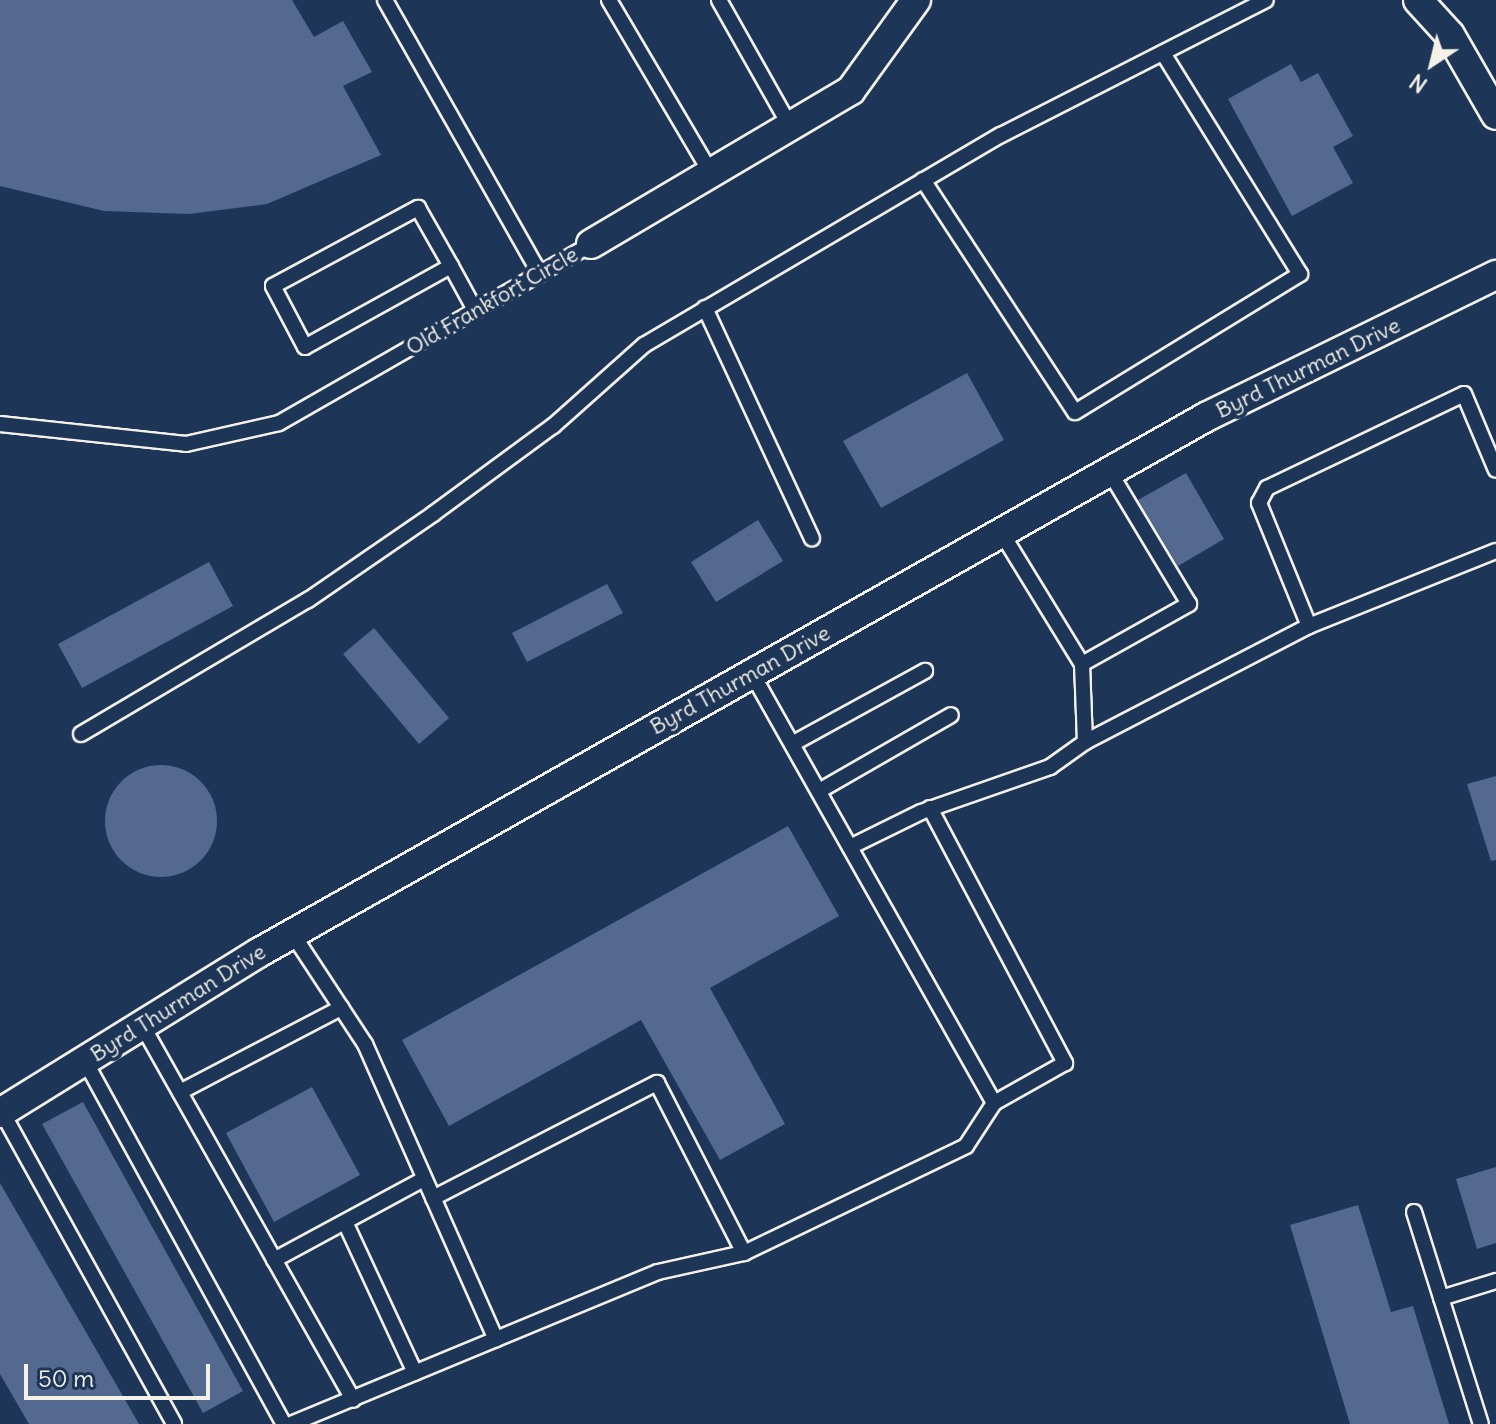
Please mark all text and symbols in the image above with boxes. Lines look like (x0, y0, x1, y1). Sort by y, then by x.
north arrow (1392, 24, 1472, 104)
text: N (1404, 68, 1432, 99)
street label: Old Frankfort Circle (401, 241, 583, 361)
street label: Byrd Thurman Drive (1212, 312, 1404, 424)
street label: Byrd Thurman Drive (645, 620, 835, 740)
street label: Byrd Thurman Drive (86, 938, 270, 1068)
scale bar (28, 1348, 214, 1398)
text: 50 m (38, 1363, 94, 1393)

